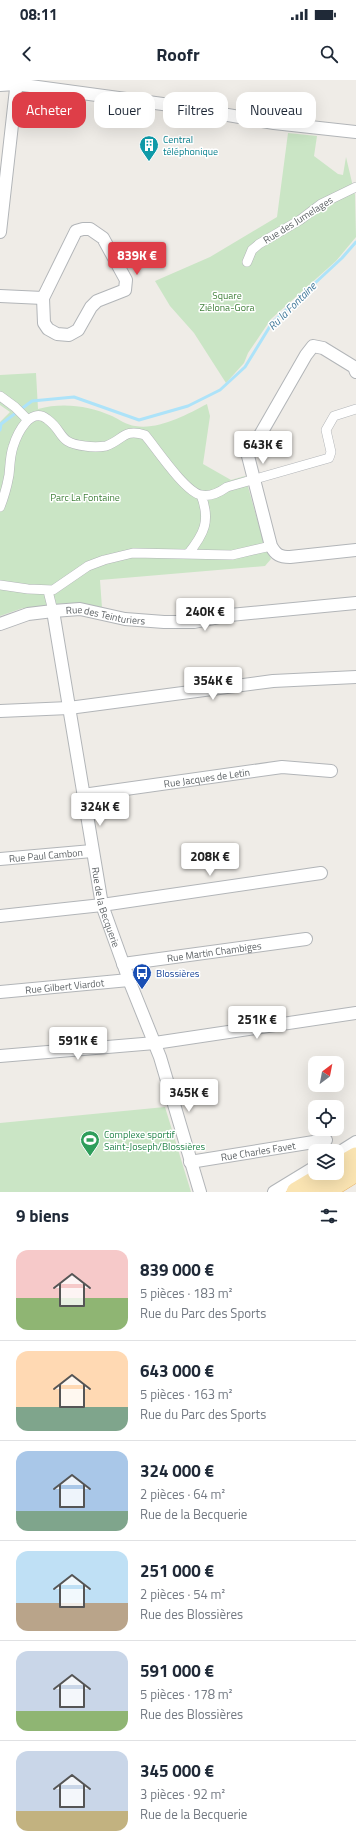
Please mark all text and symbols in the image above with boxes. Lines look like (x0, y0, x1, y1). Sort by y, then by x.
text: 08:11 (20, 3, 57, 26)
text: Roofr (156, 41, 200, 68)
icon: back (16, 43, 38, 65)
icon: search (318, 43, 340, 65)
chip: Acheter (12, 92, 86, 128)
chip: Louer (94, 92, 155, 128)
chip: Filtres (163, 92, 228, 128)
chip: Nouveau (236, 92, 316, 128)
place label: Central téléphonique (163, 132, 218, 159)
building icon: Central téléphonique (138, 134, 160, 162)
street label: Rue des Jumelages (260, 192, 336, 247)
pin: 839K € (104, 242, 170, 276)
text: 839K € (117, 245, 157, 265)
water label: Ru la Fontaine (264, 278, 320, 334)
park label: Square Ziélona-Gora (200, 288, 254, 315)
pin: 643K € (230, 431, 296, 465)
text: 643K € (243, 434, 283, 454)
park label: Parc La Fontaine (50, 490, 120, 505)
pin: 240K € (172, 598, 238, 632)
street label: Rue des Teinturiers (65, 601, 146, 628)
text: 240K € (185, 601, 225, 621)
pin: 354K € (180, 667, 246, 701)
text: 354K € (193, 670, 233, 690)
street label: Rue Jacques de Letin (163, 764, 251, 791)
pin: 324K € (67, 793, 133, 827)
text: 324K € (80, 796, 120, 816)
pin: 208K € (177, 843, 243, 877)
street label: Rue Paul Cambon (8, 844, 83, 866)
text: 208K € (190, 846, 230, 866)
street label: Rue de la Becquerie (88, 866, 124, 949)
street label: Rue Martin Chambiges (166, 938, 263, 965)
bus stop icon: Blossières (131, 962, 153, 990)
place label: Blossières (156, 966, 200, 981)
street label: Rue Gilbert Viardot (25, 975, 105, 997)
pin: 251K € (224, 1006, 290, 1040)
text: 251K € (237, 1009, 277, 1029)
pin: 591K € (45, 1027, 111, 1061)
text: 591K € (58, 1030, 98, 1050)
north arrow (308, 1056, 344, 1092)
map controls (308, 1056, 344, 1180)
pin: 345K € (156, 1079, 222, 1113)
text: 345K € (169, 1082, 209, 1102)
button: locate (308, 1100, 344, 1136)
place label: Complexe sportif Saint-Joseph/Blossières (104, 1127, 206, 1154)
sports icon: Complexe sportif Saint-Joseph/Blossières (79, 1129, 101, 1157)
street label: Rue Charles Favet (220, 1137, 297, 1164)
button: layers (308, 1144, 344, 1180)
text: 9 biens (16, 1203, 69, 1229)
icon: filters (318, 1205, 340, 1227)
text: 839 000 € (140, 1257, 214, 1283)
icon: home (48, 1266, 96, 1314)
text: 5 pièces · 183 m² (140, 1283, 232, 1303)
text: Rue du Parc des Sports (140, 1303, 266, 1323)
text: 643 000 € (140, 1358, 214, 1384)
icon: home (48, 1367, 96, 1415)
text: 5 pièces · 163 m² (140, 1384, 232, 1404)
text: Rue du Parc des Sports (140, 1404, 266, 1424)
text: 324 000 € (140, 1458, 214, 1484)
icon: home (48, 1467, 96, 1515)
text: 2 pièces · 64 m² (140, 1484, 225, 1504)
text: Rue de la Becquerie (140, 1504, 247, 1524)
text: 251 000 € (140, 1558, 214, 1584)
icon: home (48, 1567, 96, 1615)
text: 2 pièces · 54 m² (140, 1584, 225, 1604)
text: Rue des Blossières (140, 1604, 243, 1624)
text: 591 000 € (140, 1658, 214, 1684)
icon: home (48, 1667, 96, 1715)
text: 5 pièces · 178 m² (140, 1684, 232, 1704)
text: Rue des Blossières (140, 1704, 243, 1724)
text: 345 000 € (140, 1758, 214, 1784)
icon: home (48, 1767, 96, 1815)
text: 3 pièces · 92 m² (140, 1784, 225, 1804)
text: Rue de la Becquerie (140, 1804, 247, 1824)

